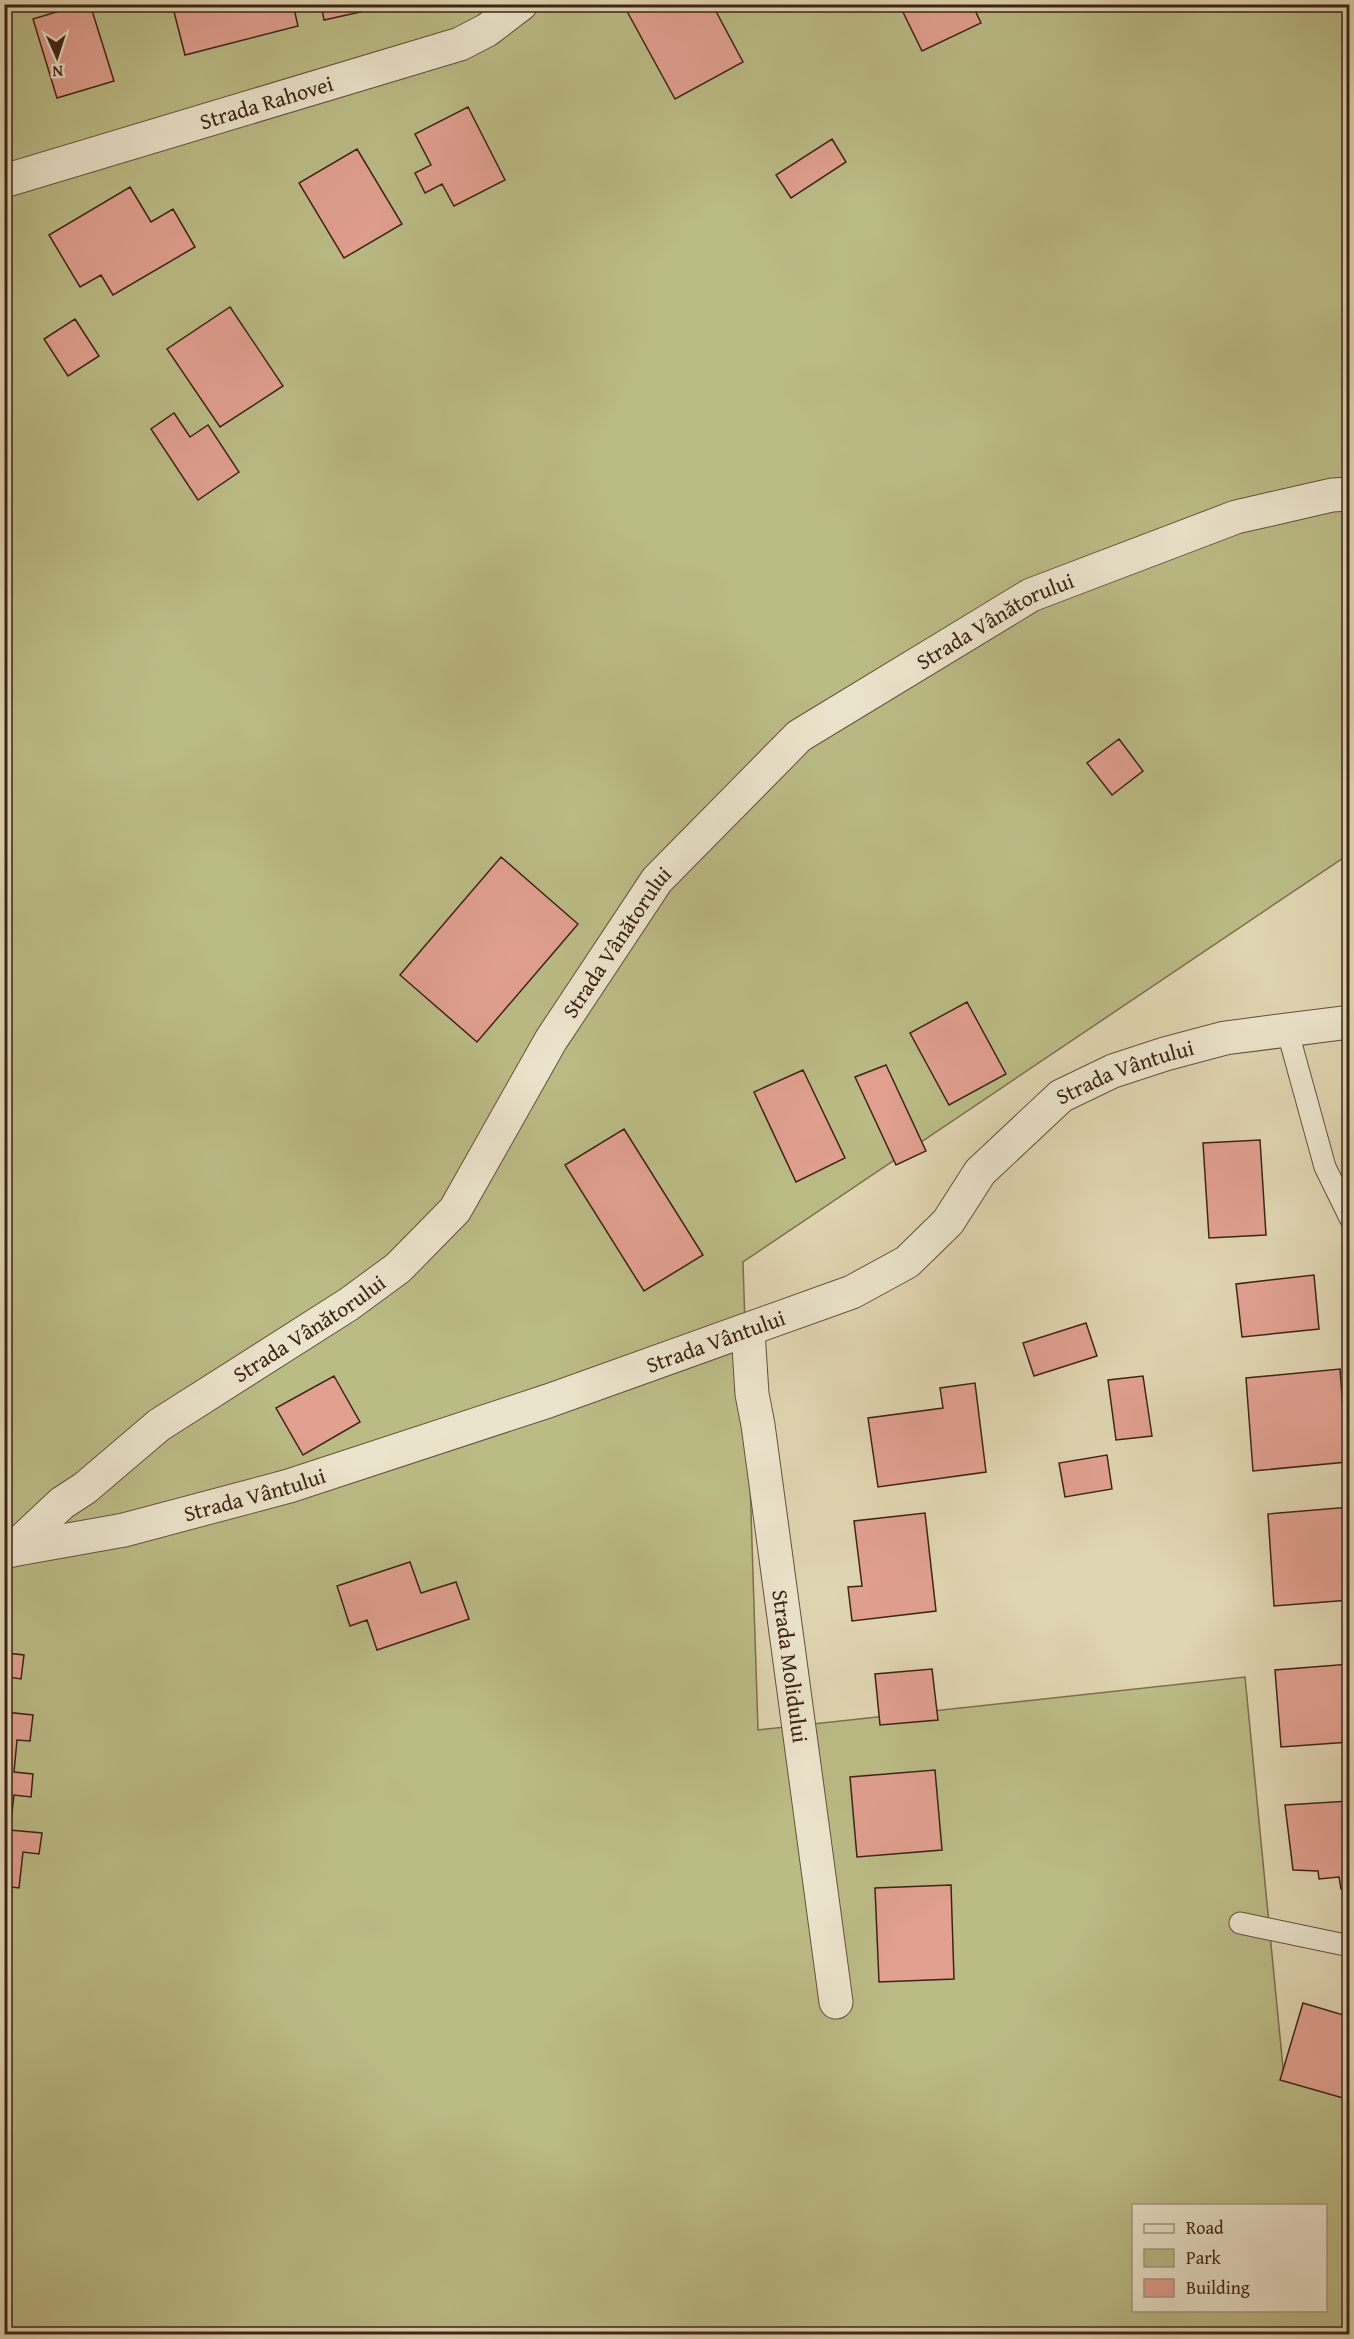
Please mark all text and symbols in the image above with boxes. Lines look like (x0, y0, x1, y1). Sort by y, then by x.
north arrow (27, 27, 87, 87)
text: N (52, 60, 64, 84)
street label: Strada Rahovei (196, 67, 337, 137)
street label: Strada Vânătorului (910, 564, 1078, 677)
street label: Strada Vânătorului (554, 859, 678, 1024)
street label: Strada Vântului (1050, 1031, 1197, 1112)
street label: Strada Vânătorului (226, 1266, 392, 1390)
street label: Strada Vântului (641, 1301, 790, 1381)
street label: Strada Vântului (180, 1459, 330, 1529)
street label: Strada Molidului (764, 1587, 817, 1745)
legend (1132, 2204, 1327, 2312)
text: Road (1186, 2214, 1224, 2241)
text: Park (1186, 2244, 1222, 2271)
text: Building (1186, 2274, 1250, 2301)

